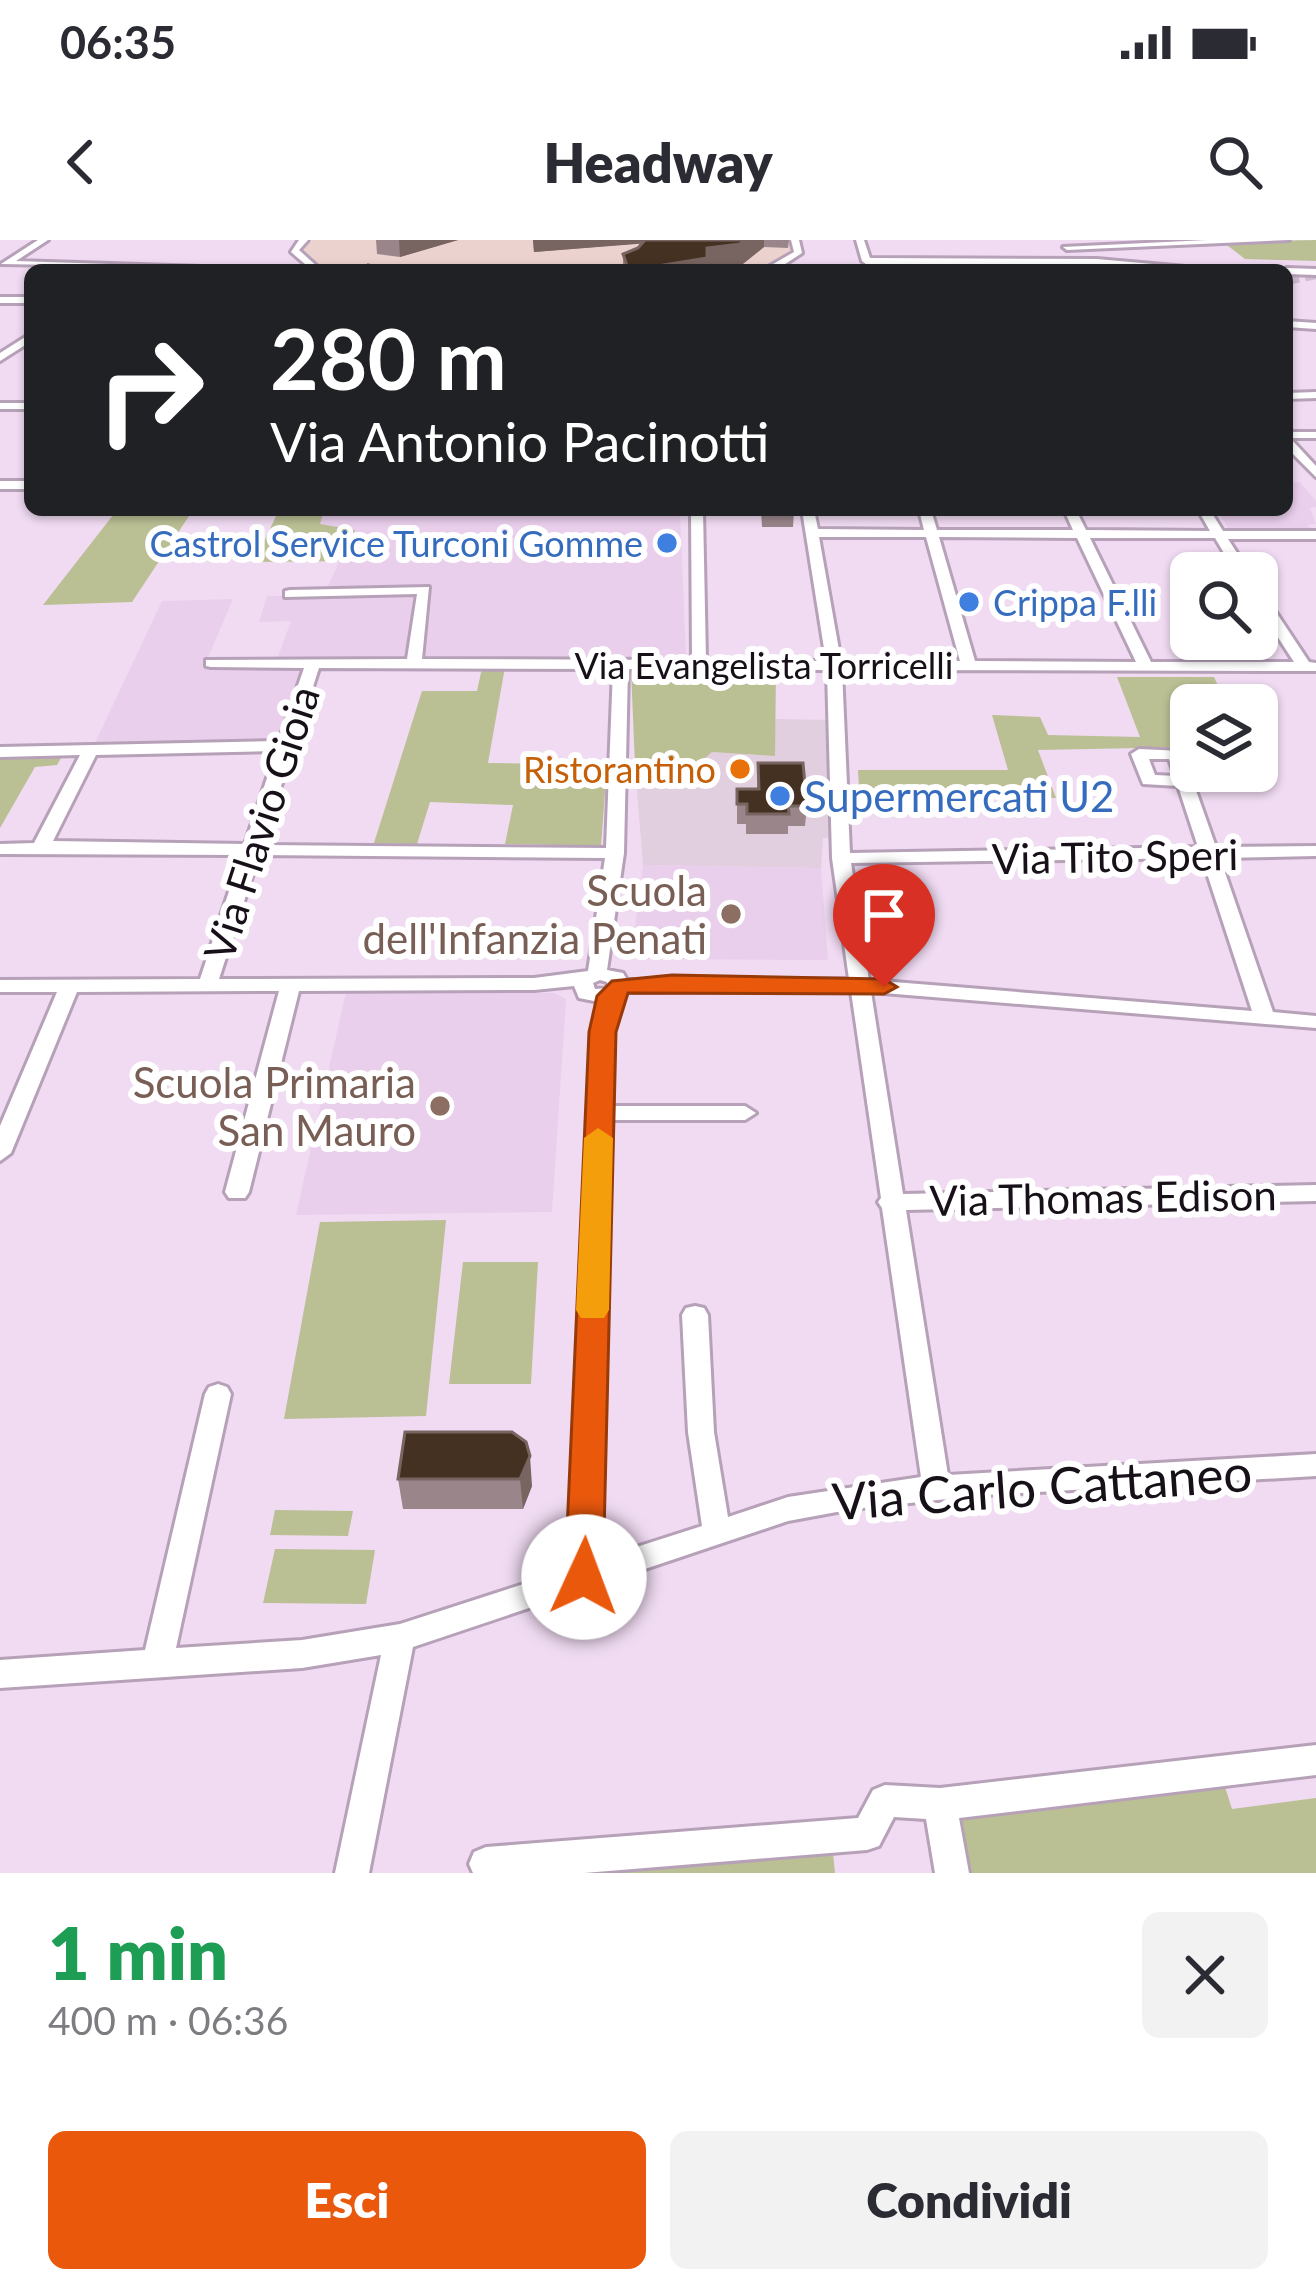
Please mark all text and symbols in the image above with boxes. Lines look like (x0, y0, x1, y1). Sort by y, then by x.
text: 06:35 (60, 15, 176, 69)
icon: back (48, 129, 114, 195)
icon: search (1202, 129, 1268, 195)
text: Headway (543, 130, 773, 195)
text: 280 m (270, 307, 507, 408)
icon: right (72, 312, 228, 468)
text: Via Antonio Pacinotti (270, 409, 770, 474)
place label: Castrol Service Turconi Gomme (149, 521, 643, 565)
marker: Castrol Service Turconi Gomme (654, 530, 680, 556)
map controls (1170, 552, 1278, 792)
button: search (1170, 552, 1278, 660)
place label: Crippa F.lli (993, 580, 1157, 624)
marker: Crippa F.lli (956, 589, 982, 615)
street label: Via Evangelista Torricelli (575, 643, 953, 687)
street label: Via Flavio Gioia (193, 679, 329, 967)
button: layers (1170, 684, 1278, 792)
place label: Ristorantino (523, 747, 716, 791)
marker: Ristorantino (727, 756, 753, 782)
place label: Supermercati U2 (804, 771, 1114, 821)
marker: Supermercati U2 (767, 783, 793, 809)
street label: Via Tito Speri (991, 829, 1239, 883)
pin (833, 864, 935, 987)
place label: Scuola dell'Infanzia Penati (363, 865, 707, 963)
icon: arrive (851, 882, 917, 948)
marker: Scuola dell'Infanzia Penati (718, 901, 744, 927)
place label: Scuola Primaria San Mauro (133, 1057, 416, 1155)
marker: Scuola Primaria San Mauro (427, 1093, 453, 1119)
street label: Via Thomas Edison (929, 1169, 1277, 1225)
street label: Via Carlo Cattaneo (830, 1441, 1254, 1531)
position arrow (521, 1514, 647, 1640)
text: 1 min (48, 1909, 228, 1995)
button: close (1142, 1912, 1268, 2038)
text: 400 m · 06:36 (48, 1997, 288, 2043)
button: Esci (48, 2131, 646, 2269)
button: Condividi (670, 2131, 1268, 2269)

